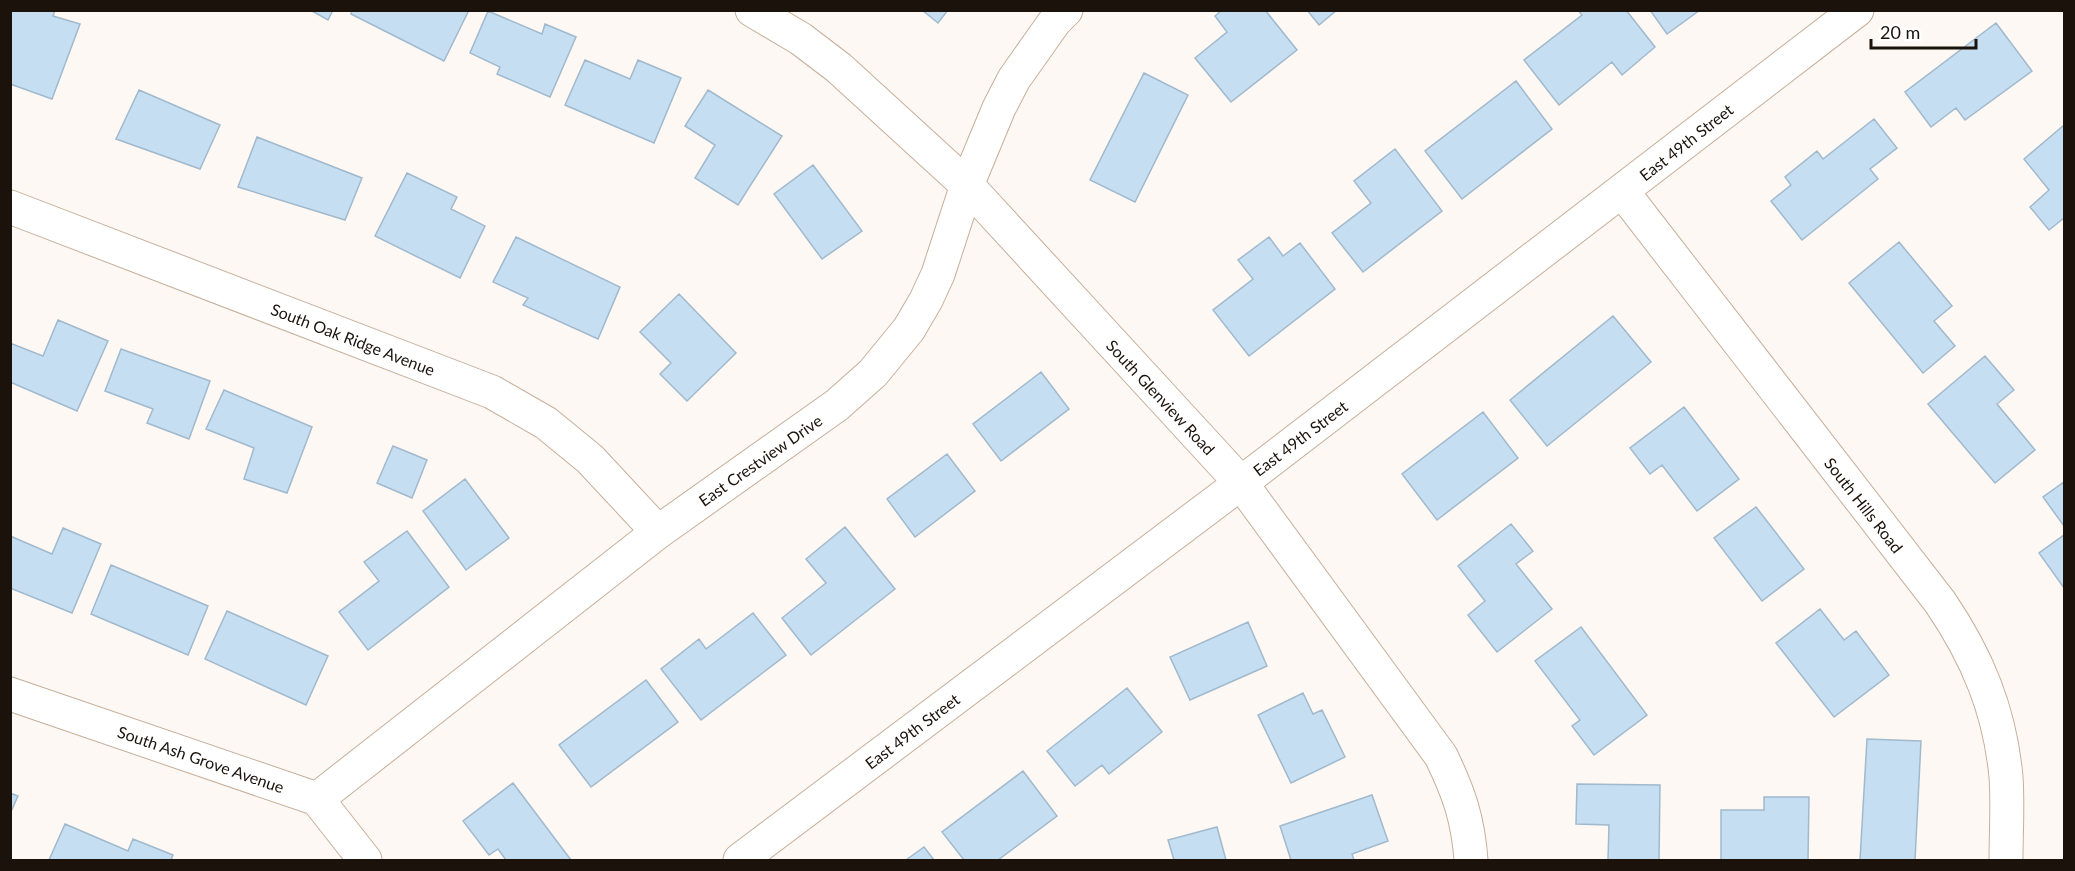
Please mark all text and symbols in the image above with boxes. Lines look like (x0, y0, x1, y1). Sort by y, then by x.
scale bar (1871, 12, 1976, 50)
text: 20 m (1880, 21, 1920, 43)
street label: East 49th Street (1636, 99, 1737, 184)
street label: South Oak Ridge Avenue (268, 299, 438, 379)
street label: South Glenview Road (1103, 336, 1219, 458)
street label: East 49th Street (1249, 396, 1351, 480)
street label: East Crestview Drive (695, 410, 825, 510)
street label: South Hills Road (1821, 454, 1907, 556)
street label: East 49th Street (861, 689, 963, 773)
street label: South Ash Grove Avenue (115, 722, 287, 796)

